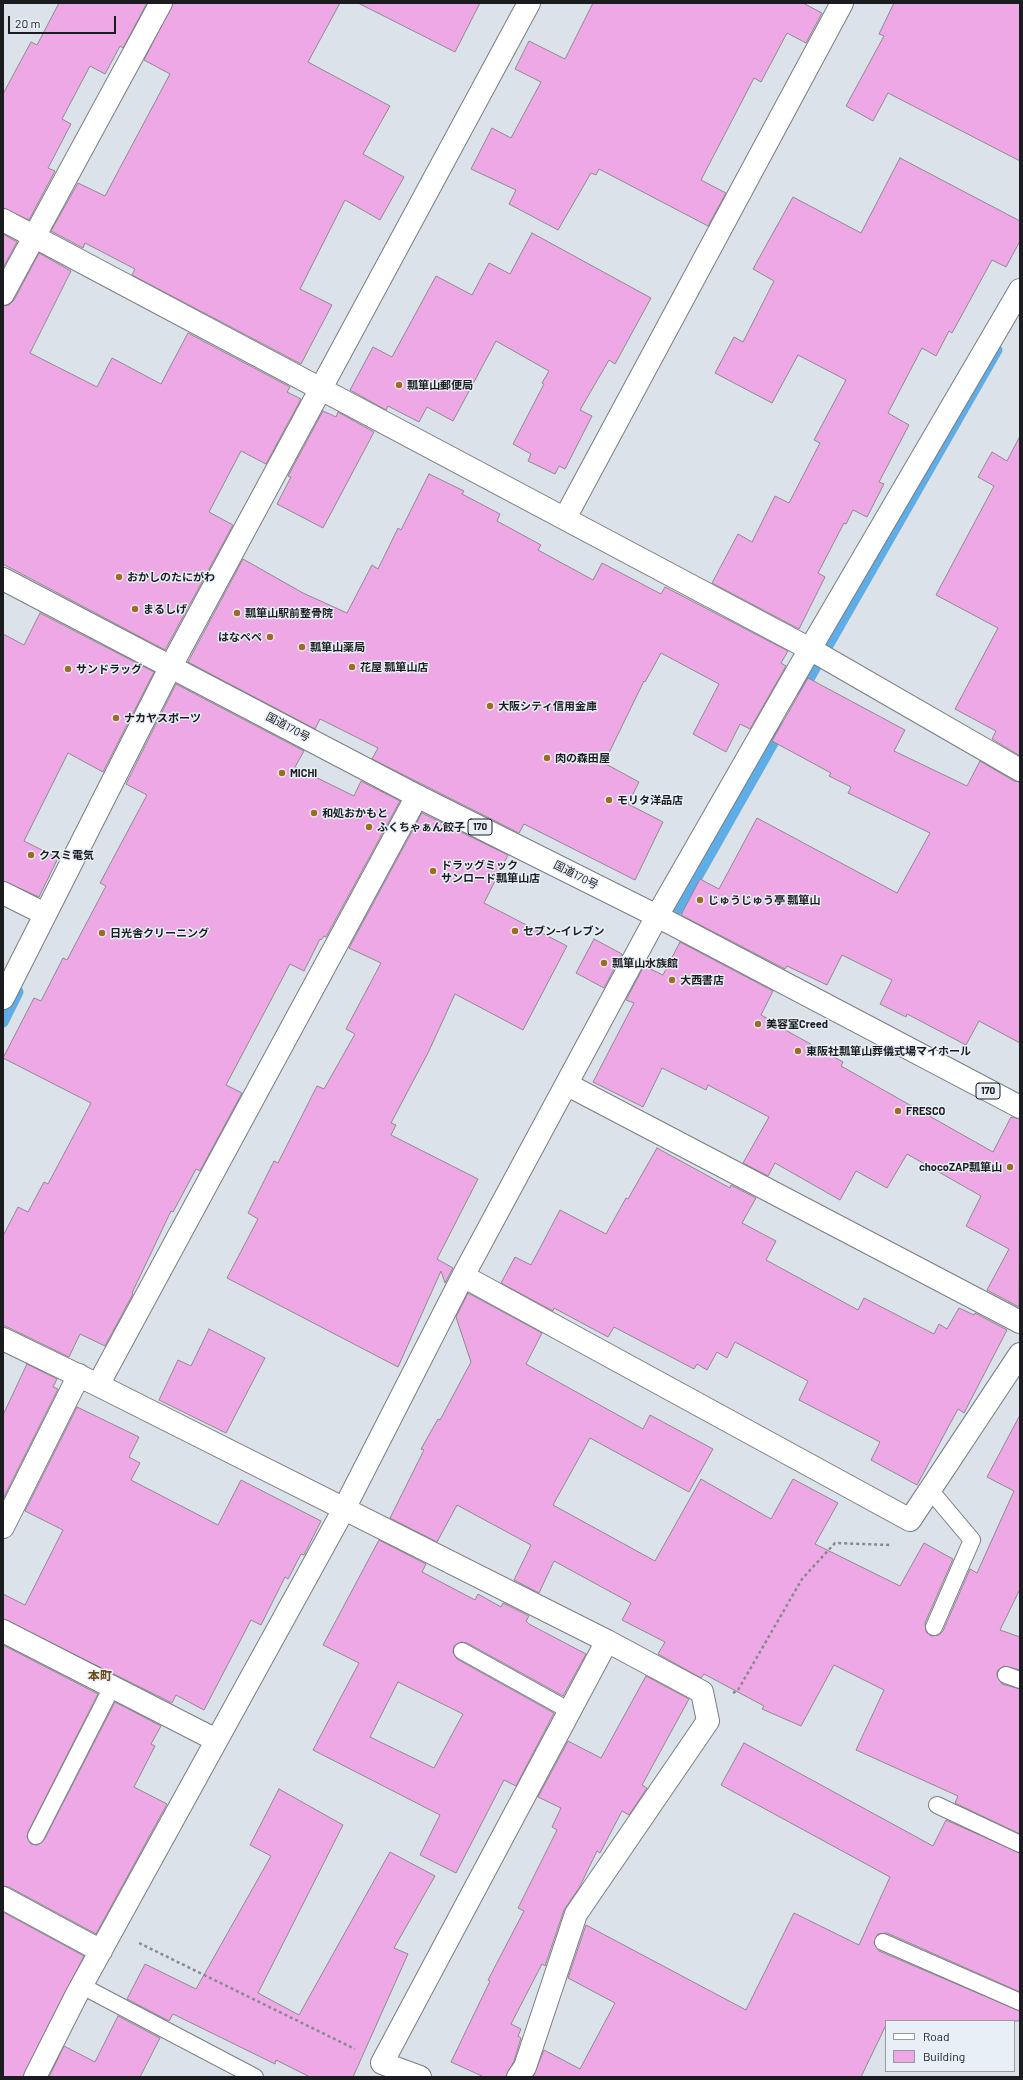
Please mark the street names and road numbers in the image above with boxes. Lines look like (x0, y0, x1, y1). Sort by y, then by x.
street label: 国道170号 (264, 710, 312, 744)
road number: 170 (468, 819, 492, 835)
street label: 国道170号 (552, 858, 600, 892)
road number: 170 (976, 1083, 1000, 1099)

